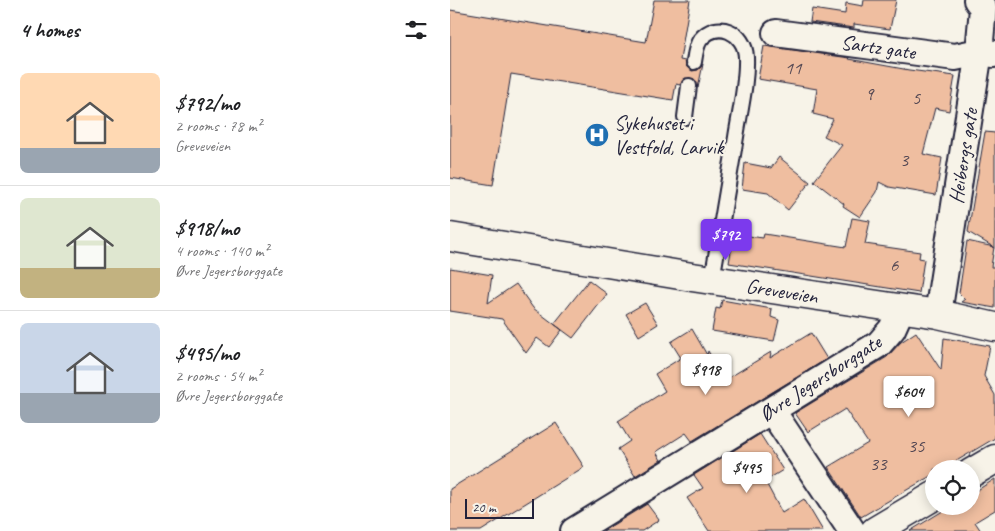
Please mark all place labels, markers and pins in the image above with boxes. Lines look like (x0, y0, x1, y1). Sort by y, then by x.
place label: Sykehuset i Vestfold, Larvik (614, 110, 725, 160)
hospital icon: Sykehuset i Vestfold, Larvik (584, 122, 610, 148)
pin: $792 (696, 218, 756, 261)
pin: $918 (676, 354, 736, 396)
pin: $604 (879, 376, 939, 418)
pin: $495 (717, 452, 777, 494)

